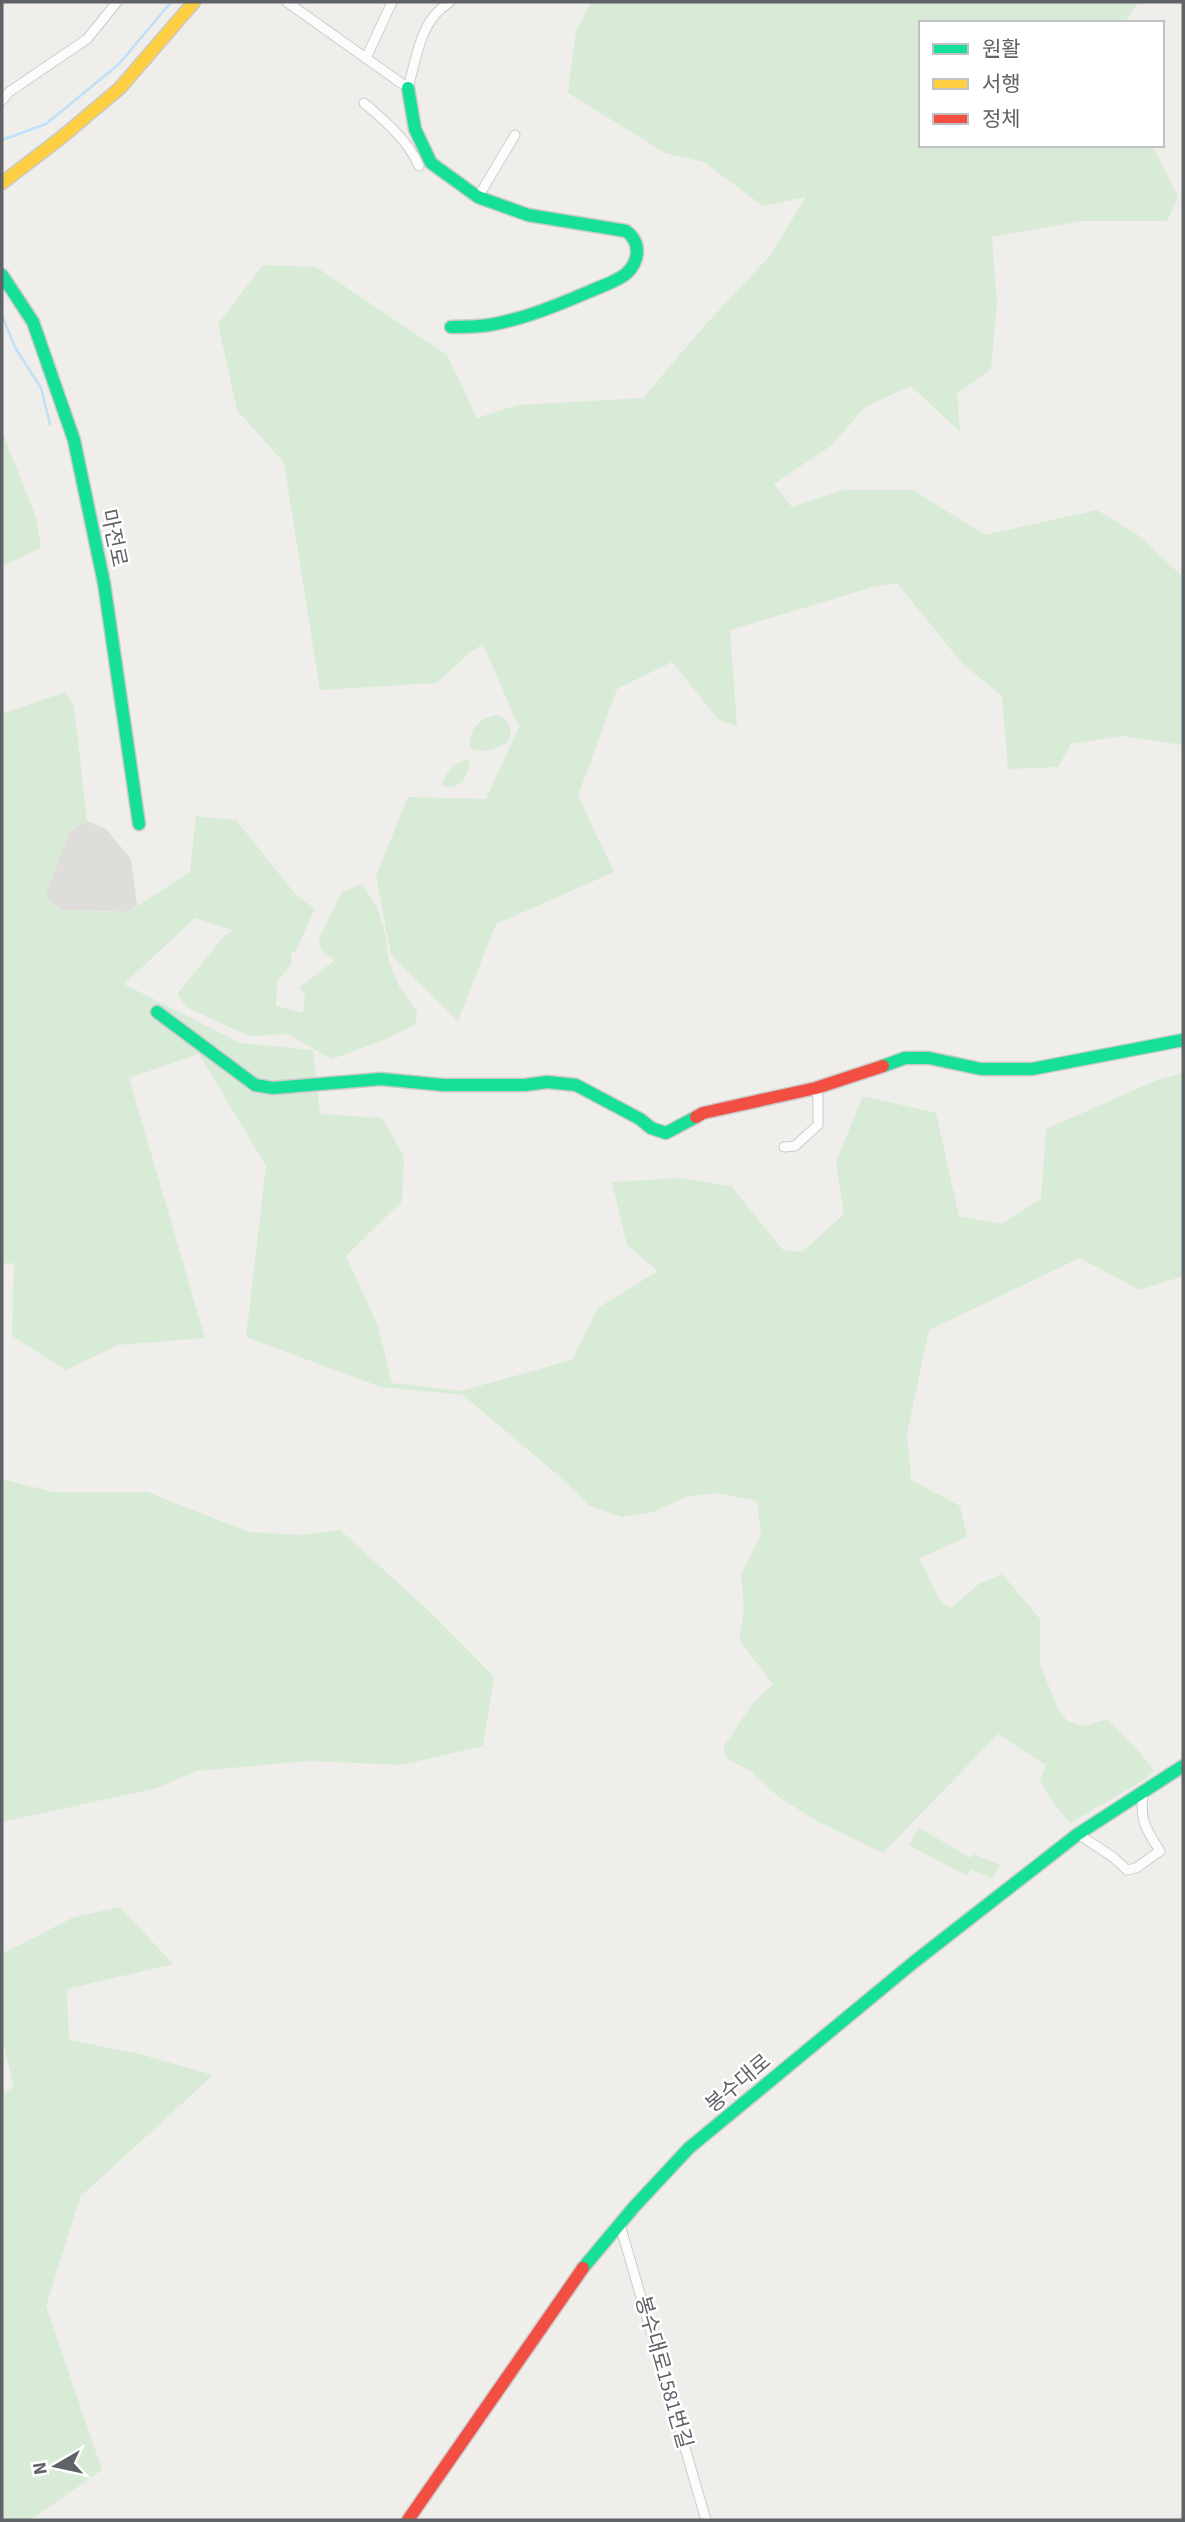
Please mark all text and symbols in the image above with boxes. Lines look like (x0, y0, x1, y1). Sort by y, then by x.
legend (919, 21, 1164, 147)
text: 원활 (982, 34, 1021, 64)
text: 서행 (982, 69, 1021, 99)
text: 정체 (982, 104, 1021, 134)
street label: 마전로 (93, 507, 135, 569)
street label: 봉수대로 (699, 2047, 777, 2119)
street label: 봉수대로1581번길 (628, 2292, 700, 2452)
north arrow (21, 2431, 91, 2501)
text: N (26, 2460, 55, 2477)

